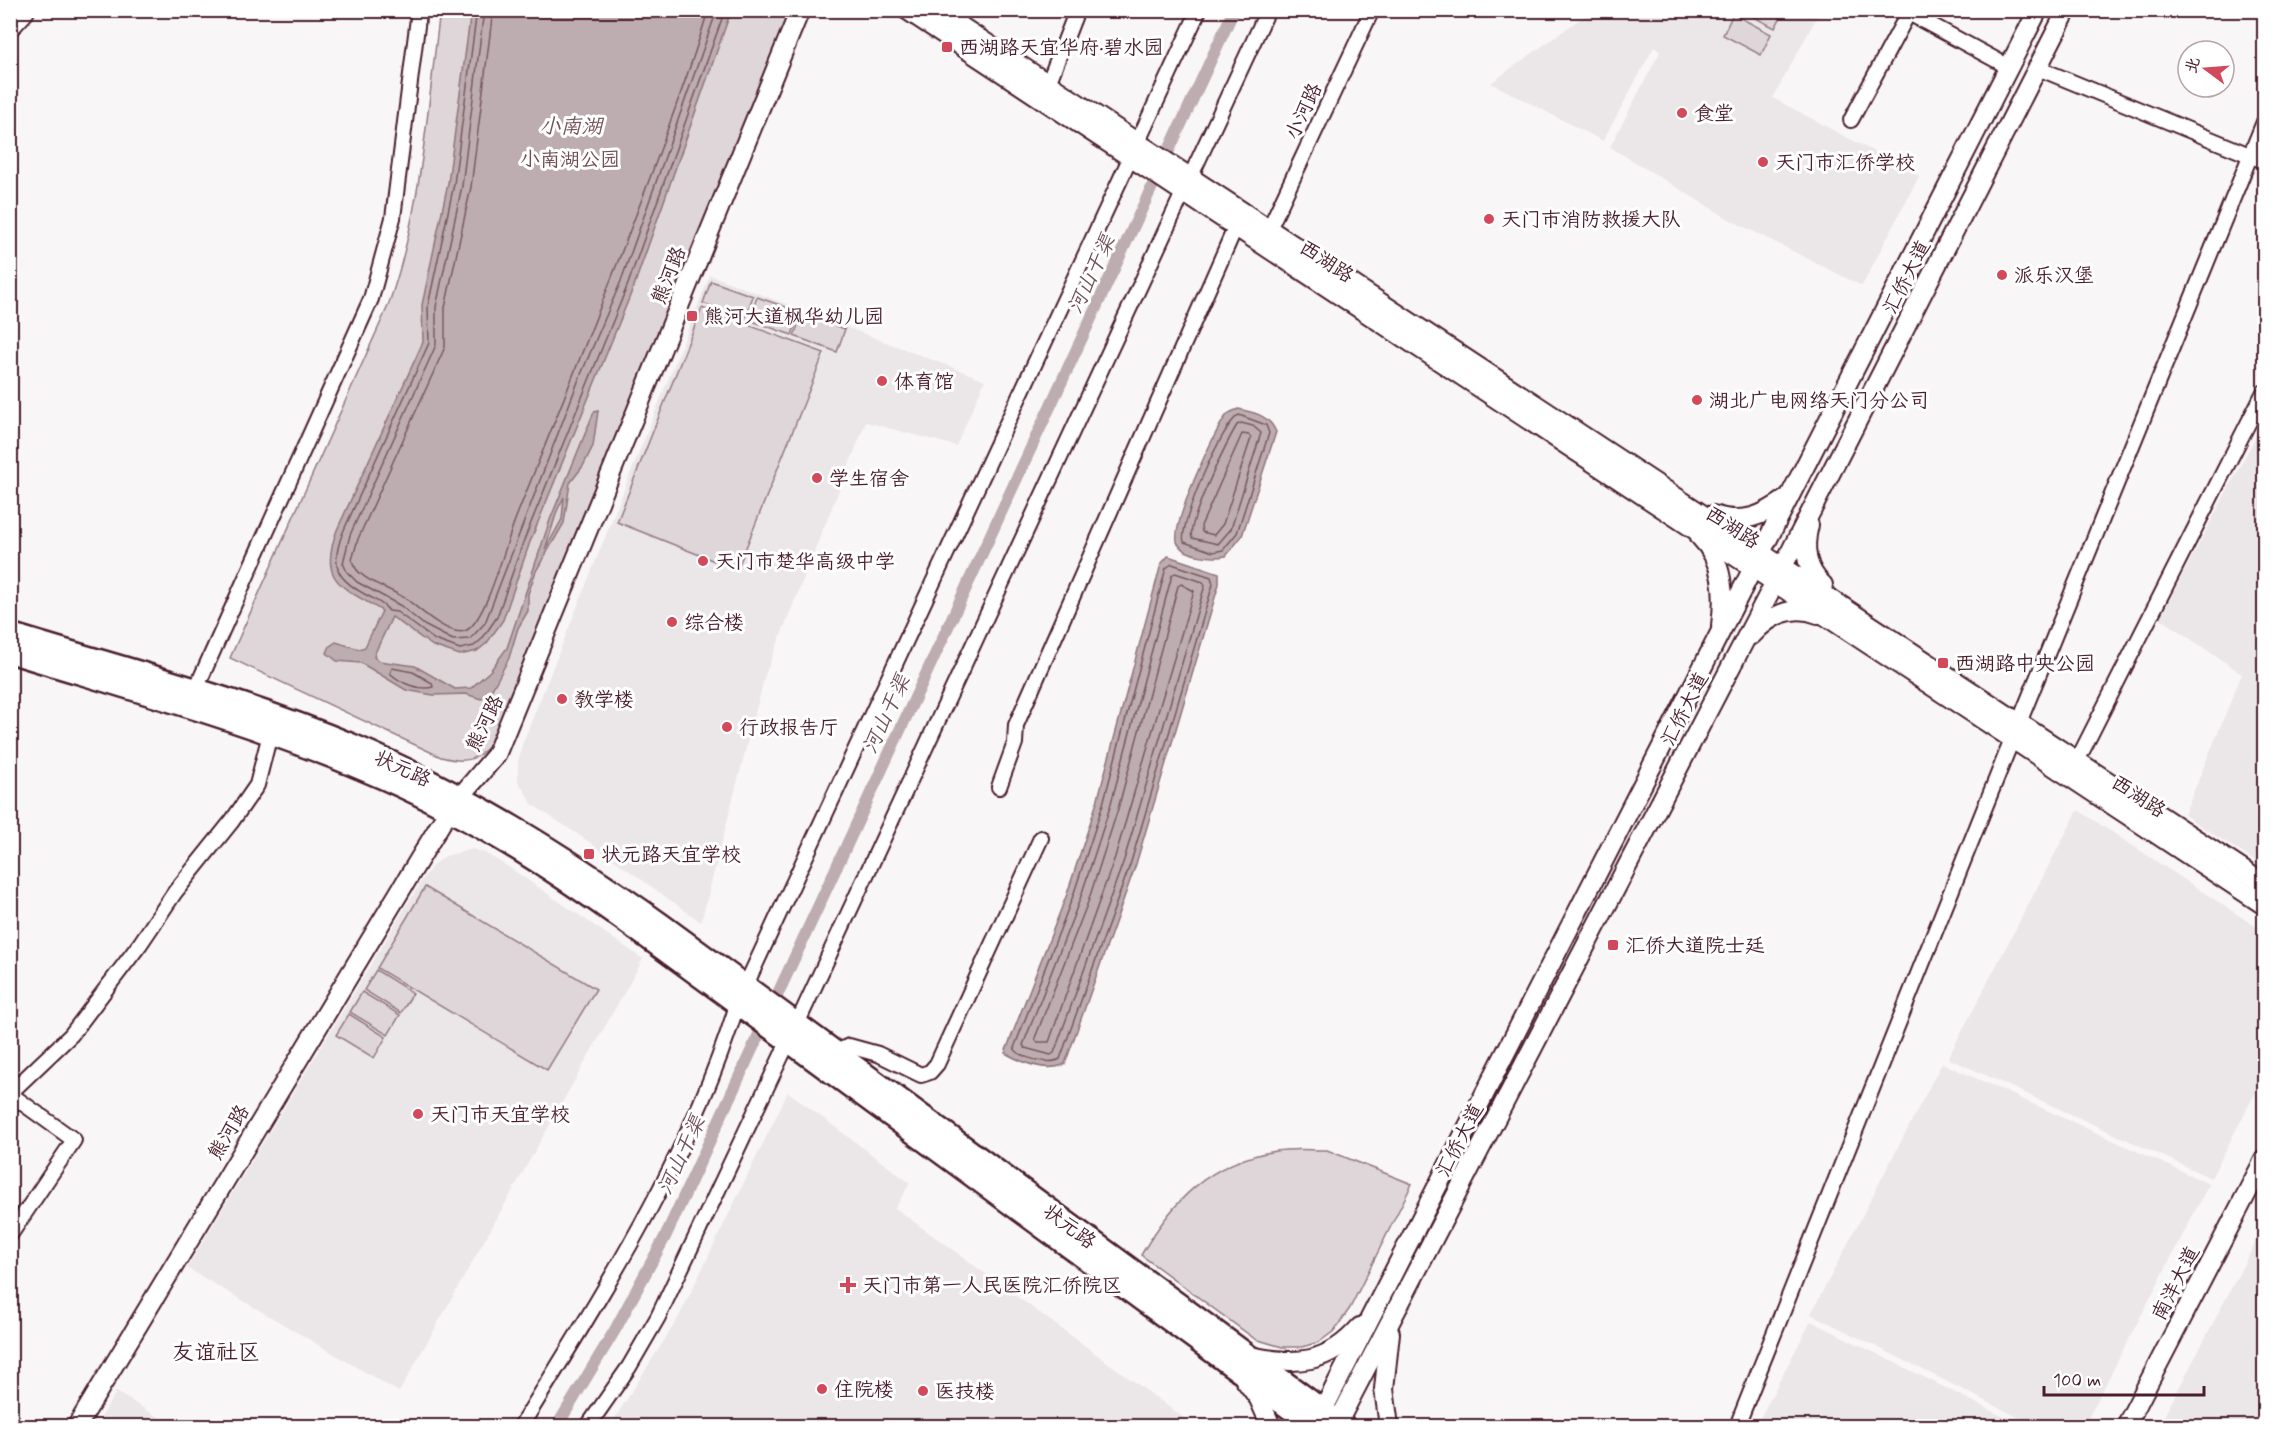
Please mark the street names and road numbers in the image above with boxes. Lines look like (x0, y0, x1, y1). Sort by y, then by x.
street label: 小河路 (1279, 78, 1330, 145)
street label: 西湖路 (1294, 235, 1360, 290)
street label: 汇侨大道 (1877, 236, 1938, 319)
street label: 熊河路 (646, 242, 694, 308)
street label: 西湖路 (1700, 501, 1766, 556)
street label: 汇侨大道 (1655, 668, 1716, 751)
street label: 熊河路 (460, 690, 511, 757)
street label: 状元路 (369, 744, 436, 795)
street label: 西湖路 (2106, 770, 2172, 825)
street label: 熊河路 (202, 1099, 257, 1165)
street label: 汇侨大道 (1430, 1099, 1491, 1182)
street label: 状元路 (1037, 1198, 1102, 1257)
street label: 南洋大道 (2146, 1242, 2207, 1325)

